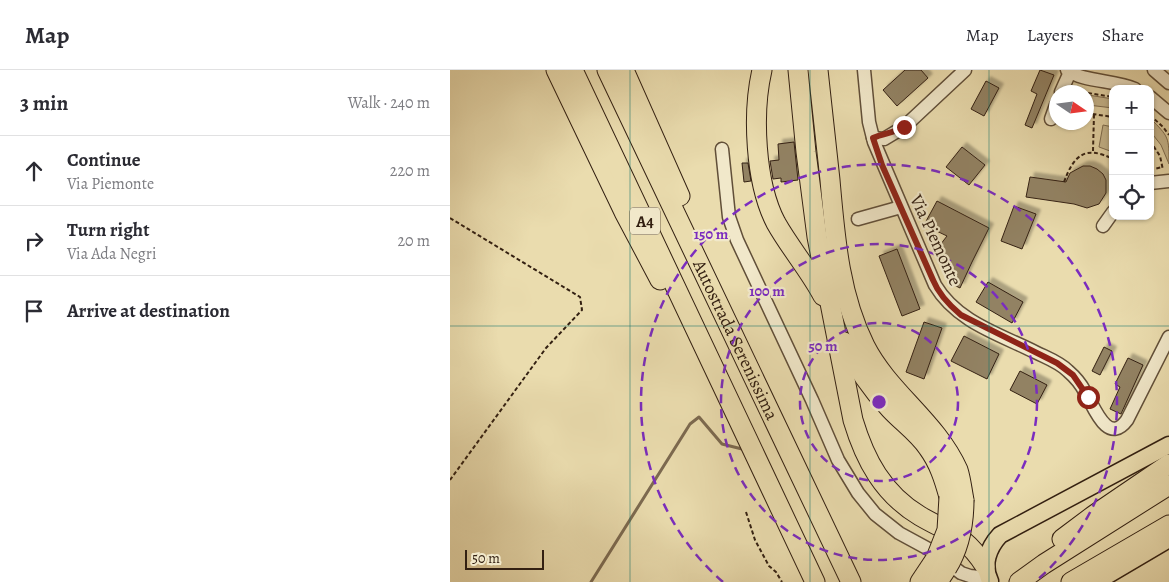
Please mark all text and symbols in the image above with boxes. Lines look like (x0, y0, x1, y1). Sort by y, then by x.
text: Map (25, 19, 69, 51)
text: Map (966, 23, 999, 47)
text: Layers (1027, 23, 1074, 47)
text: Share (1102, 23, 1144, 47)
north arrow (1049, 85, 1094, 130)
map controls (1109, 85, 1154, 220)
button: + (1109, 85, 1154, 130)
text: 3 min (20, 89, 68, 117)
text: Walk · 240 m (348, 92, 430, 114)
route end (893, 116, 916, 139)
button: − (1109, 130, 1154, 175)
text: Continue (67, 147, 141, 173)
icon: ahead (20, 157, 48, 185)
text: 220 m (390, 160, 430, 182)
text: Via Piemonte (67, 173, 154, 195)
button: locate (1109, 175, 1154, 220)
street label: Via Piemonte (904, 190, 968, 289)
road number: A4 (630, 208, 660, 234)
text: Turn right (67, 217, 149, 243)
text: 150 m (694, 224, 729, 244)
icon: right (20, 227, 48, 255)
text: 20 m (397, 230, 430, 252)
text: Via Ada Negri (67, 243, 156, 265)
street label: Autostrada Serenissima (687, 255, 784, 425)
text: 100 m (749, 281, 785, 301)
icon: arrive (20, 297, 48, 325)
text: Arrive at destination (67, 298, 230, 324)
text: 50 m (808, 336, 838, 356)
route start (1077, 386, 1100, 409)
centre of rings (870, 393, 888, 411)
scale bar (465, 547, 544, 570)
text: 50 m (472, 549, 500, 568)

